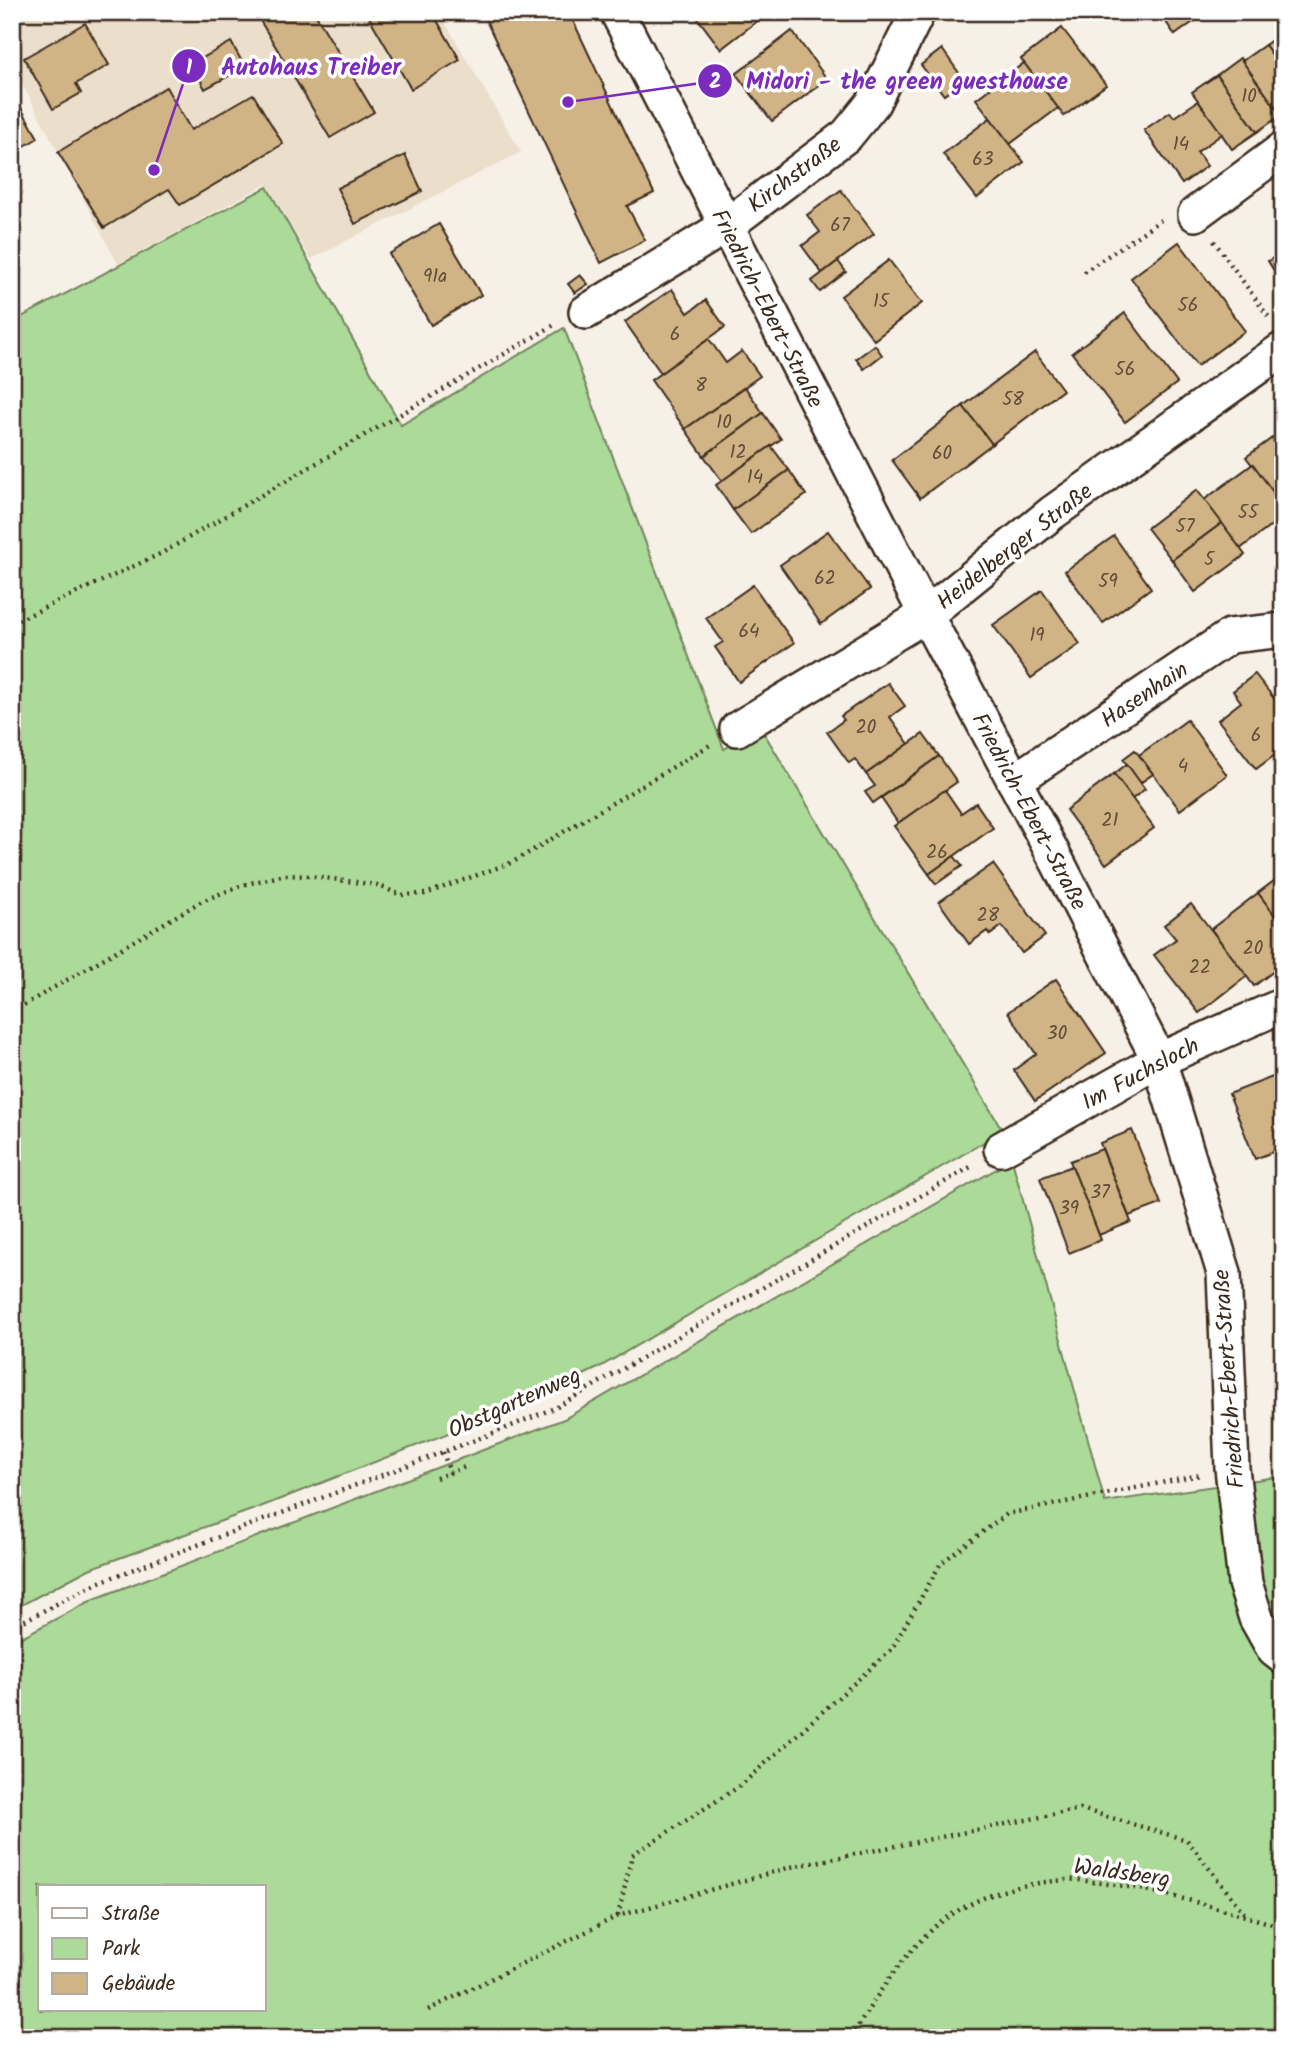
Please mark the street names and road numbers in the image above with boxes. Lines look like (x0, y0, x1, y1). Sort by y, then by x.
street label: Kirchstraße (740, 128, 850, 223)
street label: Friedrich-Ebert-Straße (700, 203, 832, 415)
street label: Heidelberger Straße (929, 475, 1101, 620)
street label: Hasenhain (1094, 653, 1196, 738)
street label: Friedrich-Ebert-Straße (961, 707, 1096, 917)
street label: Im Fuchsloch (1076, 1029, 1206, 1121)
street label: Friedrich-Ebert-Straße (1204, 1268, 1256, 1490)
street label: Obstgartenweg (442, 1358, 587, 1449)
street label: Waldsberg (1071, 1849, 1172, 1899)

